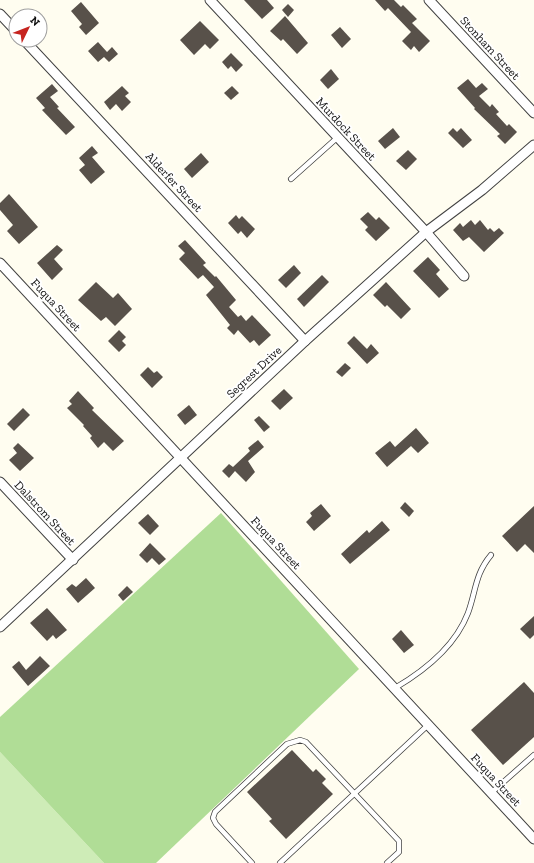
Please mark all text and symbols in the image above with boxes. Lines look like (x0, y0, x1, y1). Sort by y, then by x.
north arrow (8, 8, 48, 48)
text: N (27, 14, 43, 29)
street label: Stonham Street (457, 14, 523, 83)
street label: Murdock Street (313, 95, 379, 164)
street label: Alderfer Street (143, 149, 206, 215)
street label: Fuqua Street (28, 276, 84, 335)
street label: Segrest Drive (224, 343, 285, 401)
street label: Dalstrom Street (12, 478, 79, 549)
street label: Fuqua Street (248, 514, 304, 573)
street label: Fuqua Street (468, 751, 524, 810)

